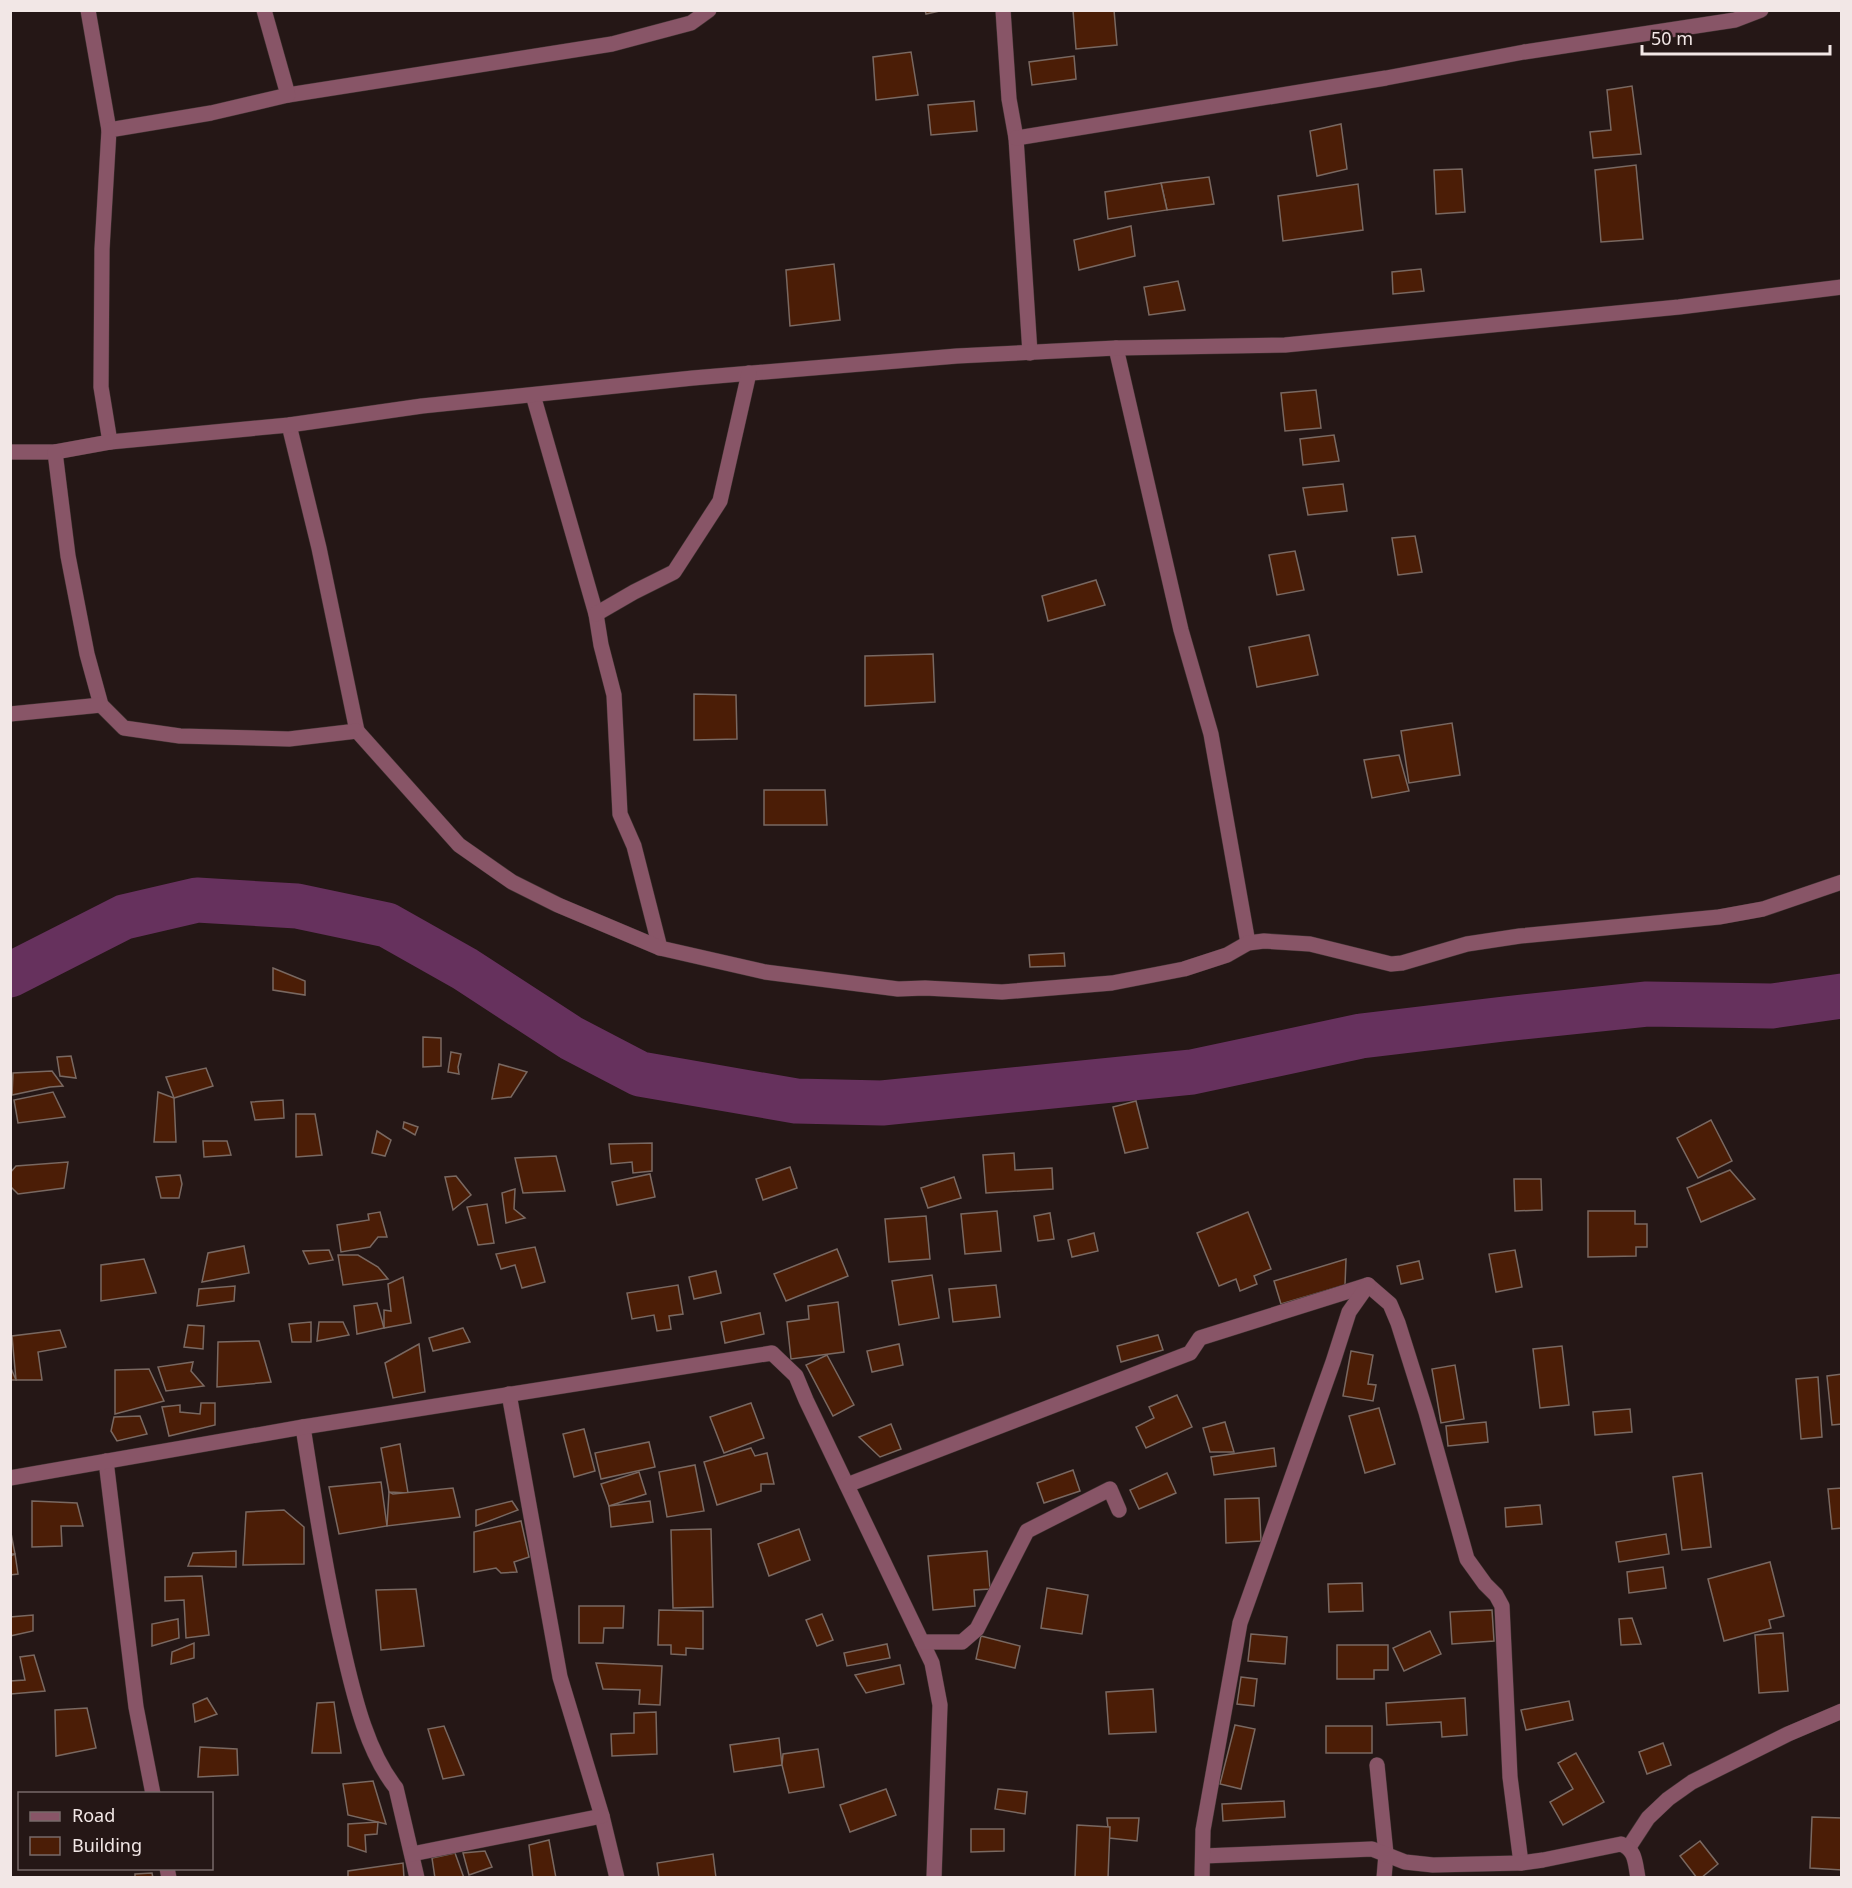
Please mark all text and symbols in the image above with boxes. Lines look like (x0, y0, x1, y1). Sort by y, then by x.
scale bar (1642, 18, 1830, 56)
text: 50 m (1651, 26, 1693, 50)
legend (18, 1792, 213, 1870)
text: Road (72, 1803, 115, 1827)
text: Building (72, 1833, 142, 1857)

